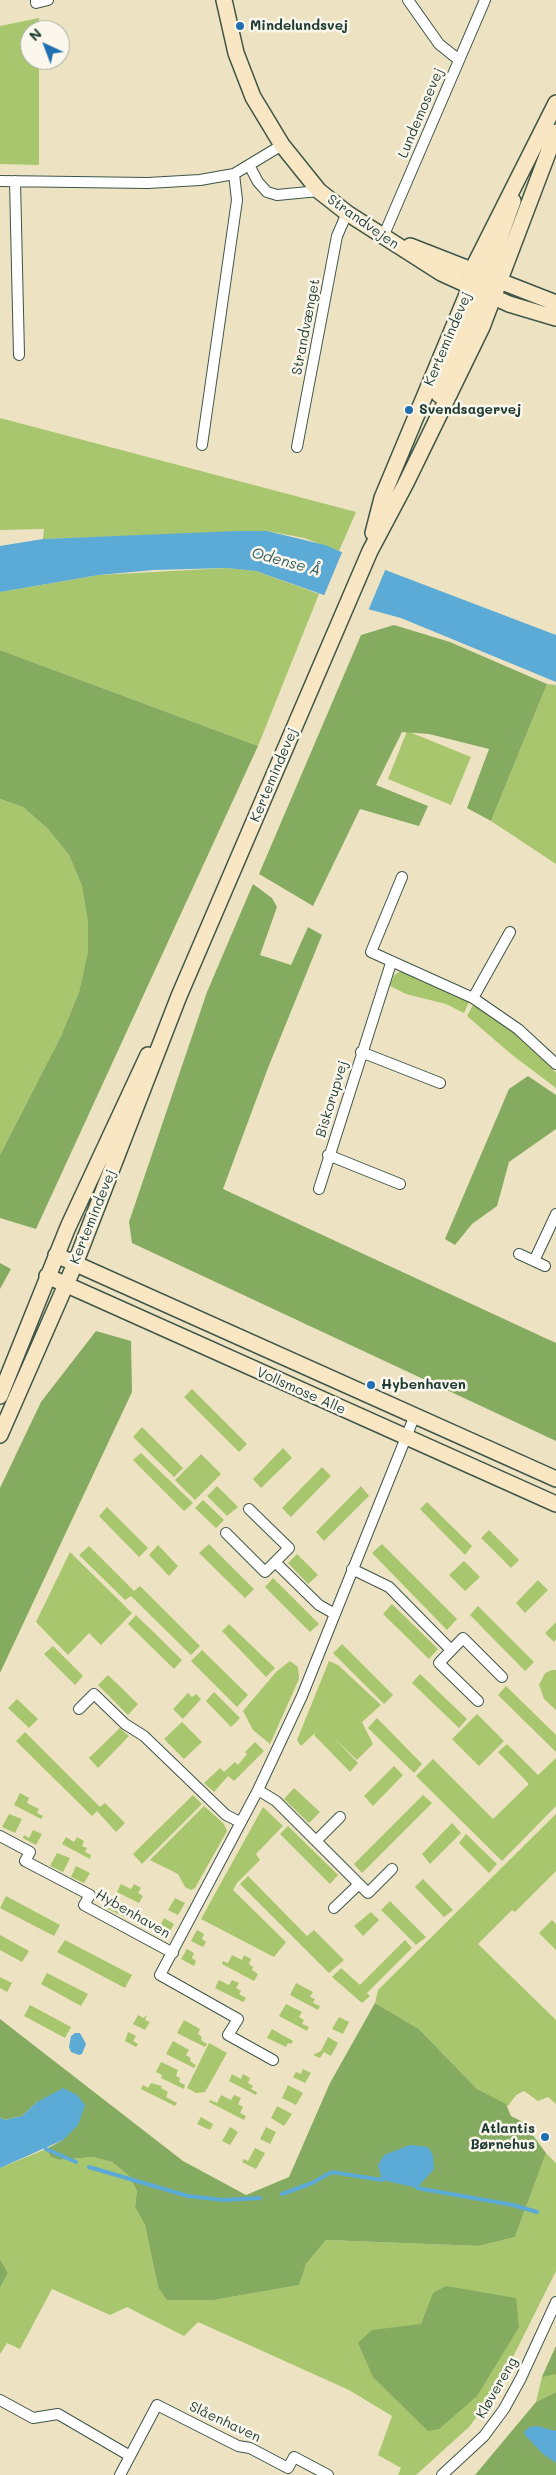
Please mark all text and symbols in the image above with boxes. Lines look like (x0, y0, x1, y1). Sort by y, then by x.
place label: Mindelundsvej (250, 18, 348, 34)
north arrow (20, 20, 70, 70)
marker: Mindelundsvej (234, 20, 246, 32)
text: N (25, 24, 45, 45)
street label: Lundemosevej (395, 66, 447, 160)
street label: Strandvejen (324, 191, 402, 253)
street label: Strandvænget (288, 277, 324, 377)
street label: Kertemindevej (421, 289, 475, 389)
place label: Svendsagervej (419, 402, 521, 418)
marker: Svendsagervej (403, 404, 415, 416)
water label: Odense Å (250, 544, 322, 580)
street label: Kertemindevej (247, 725, 301, 825)
street label: Biskorupvej (312, 1058, 352, 1140)
street label: Kertemindevej (66, 1167, 120, 1267)
street label: Vollsmose Alle (254, 1364, 348, 1418)
place label: Hybenhaven (381, 1377, 466, 1393)
marker: Hybenhaven (365, 1379, 377, 1391)
street label: Hybenhaven (93, 1886, 173, 1942)
place label: Atlantis Børnehus (470, 2121, 535, 2154)
marker: Atlantis Børnehus (539, 2131, 551, 2143)
street label: Kløvereng (473, 2354, 521, 2422)
street label: Slåenhaven (187, 2398, 263, 2446)

